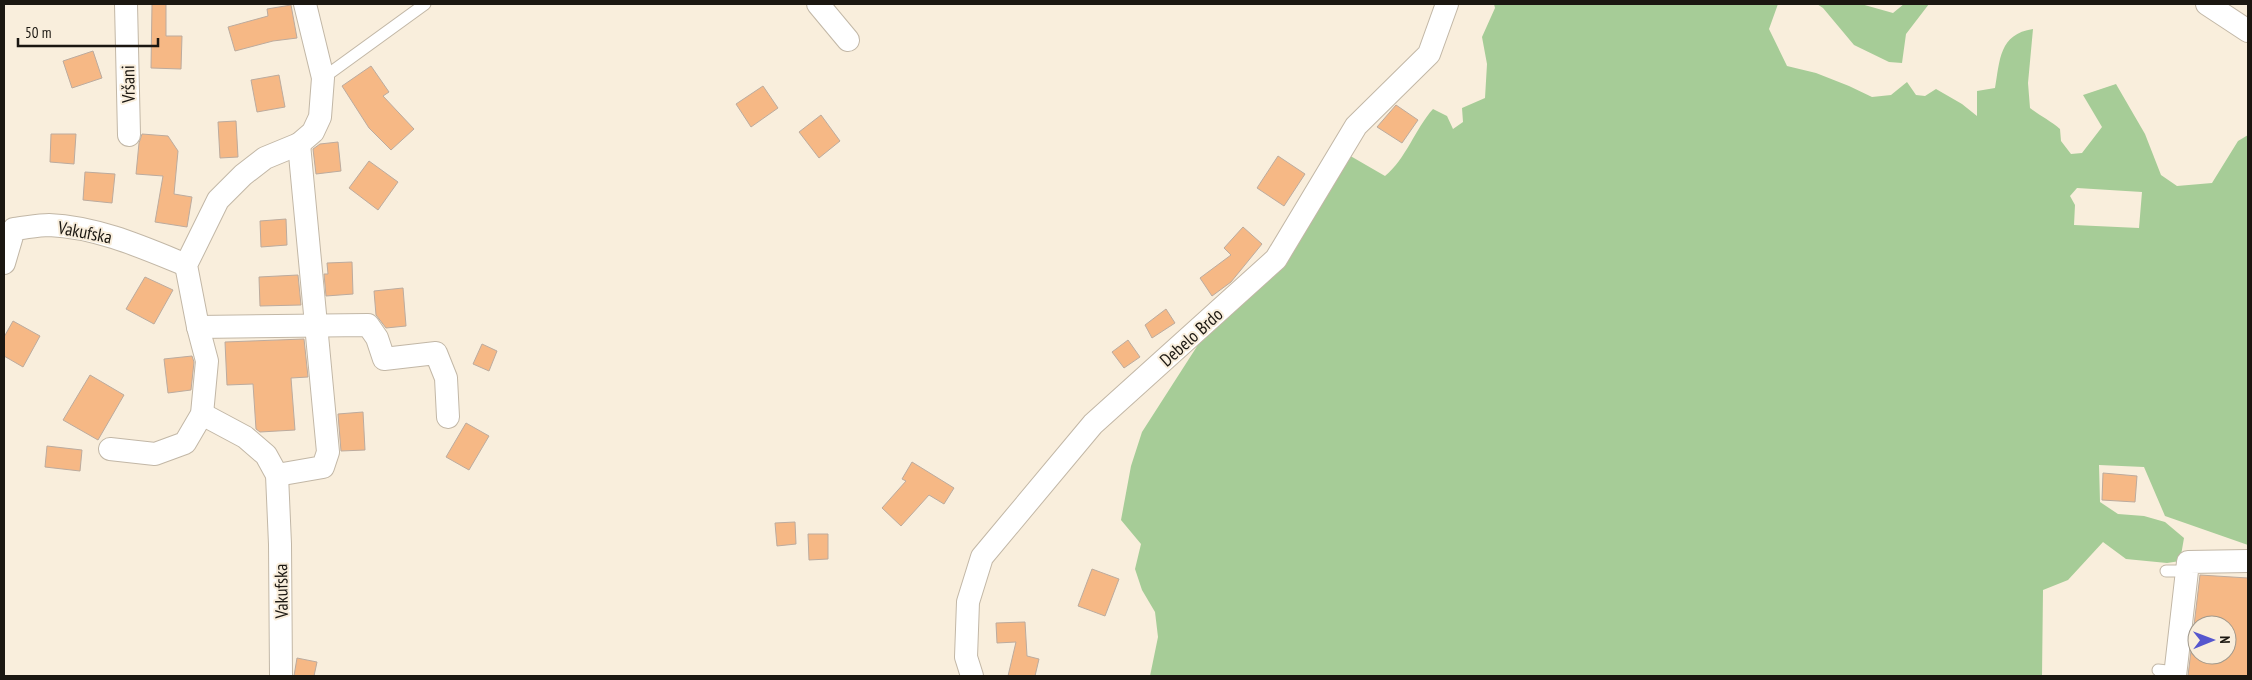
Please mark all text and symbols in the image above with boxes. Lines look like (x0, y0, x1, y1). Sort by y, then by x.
scale bar (18, 15, 158, 47)
text: 50 m (25, 23, 51, 42)
street label: Vršani (116, 65, 140, 104)
street label: Vakufska (55, 215, 114, 248)
street label: Debelo Brdo (1155, 303, 1227, 371)
street label: Vakufska (269, 564, 293, 619)
north arrow (2187, 615, 2237, 665)
text: N (2216, 636, 2234, 644)

